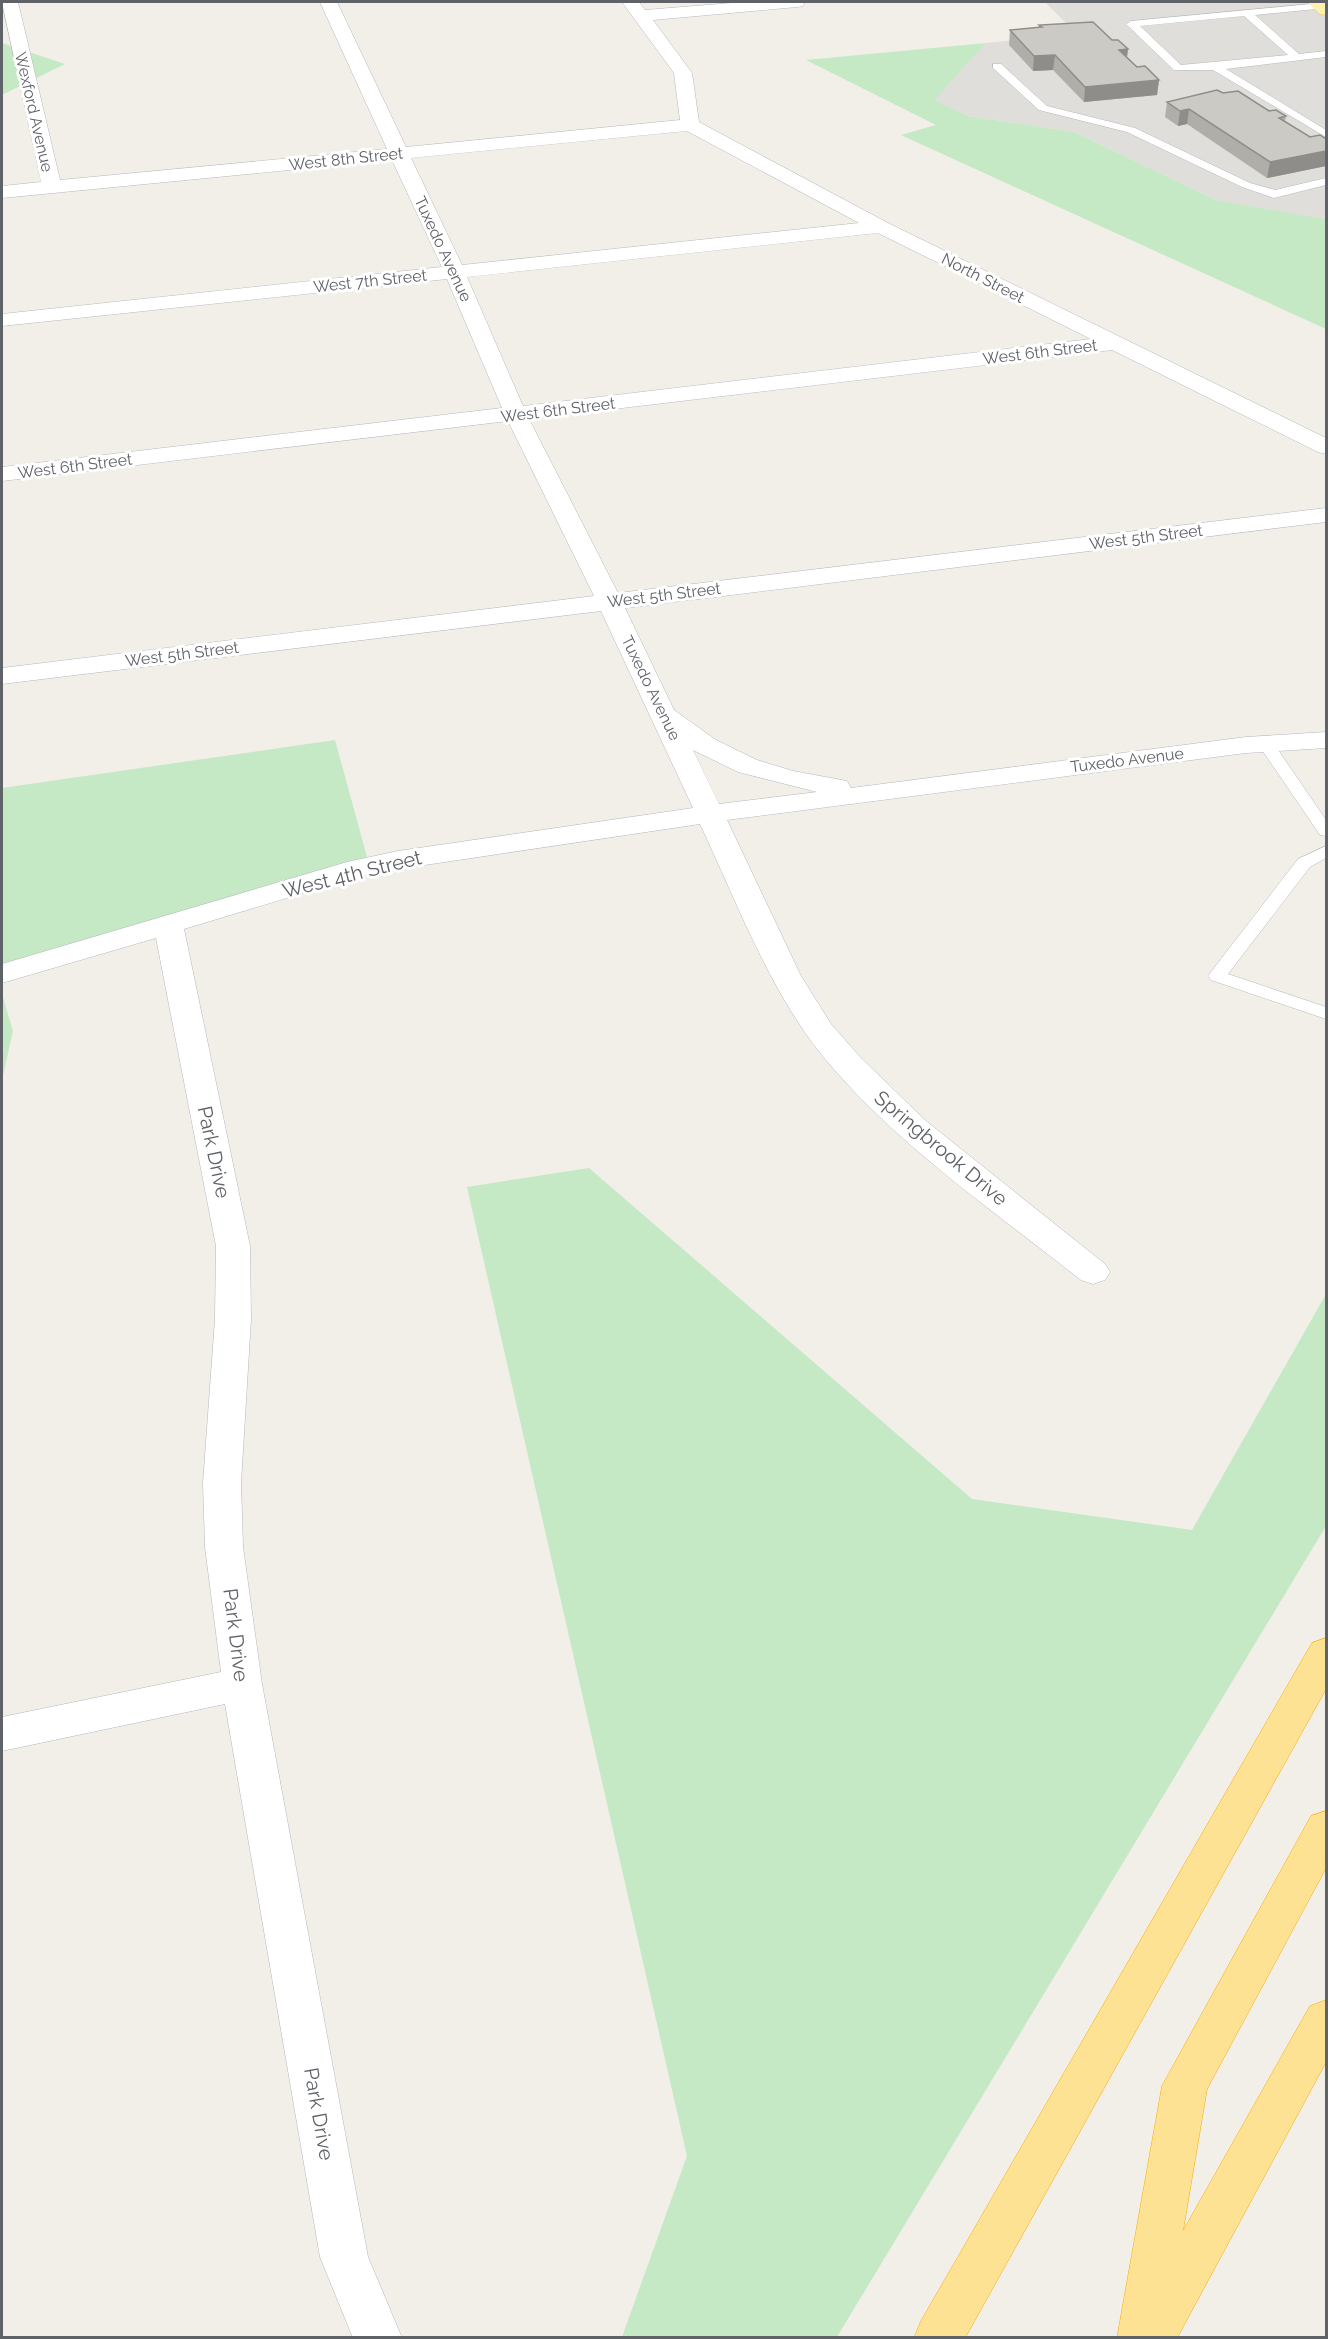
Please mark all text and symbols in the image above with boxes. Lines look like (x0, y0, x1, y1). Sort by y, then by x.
street label: Wexford Avenue (11, 50, 57, 174)
street label: West 8th Street (288, 143, 405, 174)
street label: Tuxedo Avenue (410, 193, 476, 305)
street label: North Street (938, 249, 1028, 307)
street label: West 7th Street (312, 266, 428, 296)
street label: West 6th Street (982, 335, 1099, 368)
street label: West 6th Street (500, 393, 617, 426)
street label: West 6th Street (17, 449, 134, 482)
street label: West 5th Street (1088, 521, 1204, 553)
street label: West 5th Street (606, 579, 722, 611)
street label: Tuxedo Avenue (617, 633, 685, 743)
street label: West 5th Street (124, 638, 240, 670)
street label: Tuxedo Avenue (1069, 744, 1185, 776)
street label: West 4th Street (280, 845, 424, 903)
street label: Springbrook Drive (870, 1085, 1013, 1211)
street label: Park Drive (193, 1104, 236, 1201)
street label: Park Drive (218, 1587, 254, 1683)
street label: Park Drive (299, 2066, 339, 2162)

